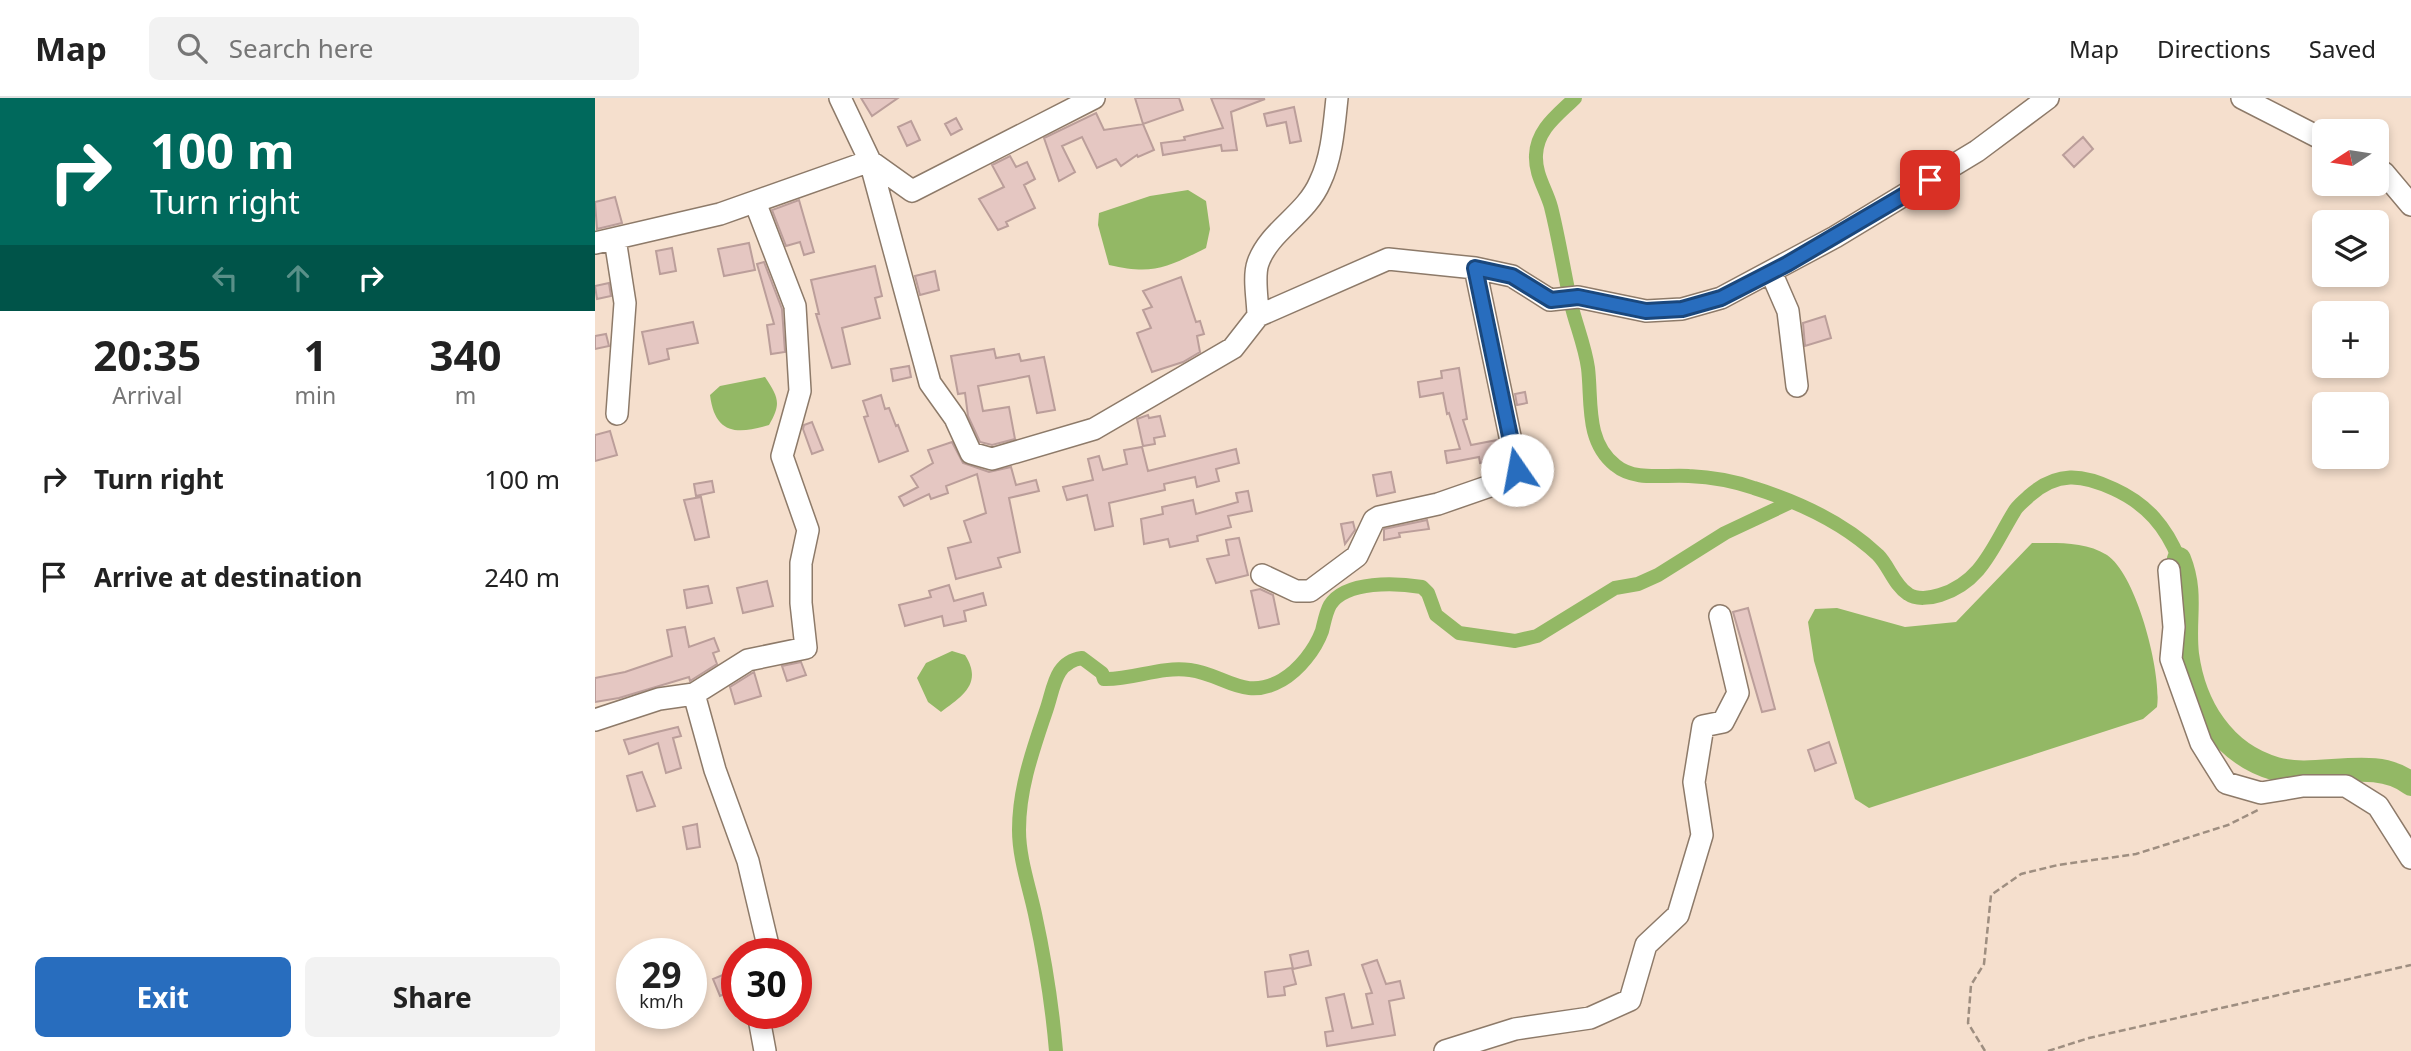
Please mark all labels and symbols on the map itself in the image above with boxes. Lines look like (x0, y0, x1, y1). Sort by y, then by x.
north arrow (2312, 119, 2389, 196)
pin (1900, 150, 1960, 210)
position arrow (1480, 433, 1554, 507)
speed limit sign: 30 (721, 938, 812, 1029)

